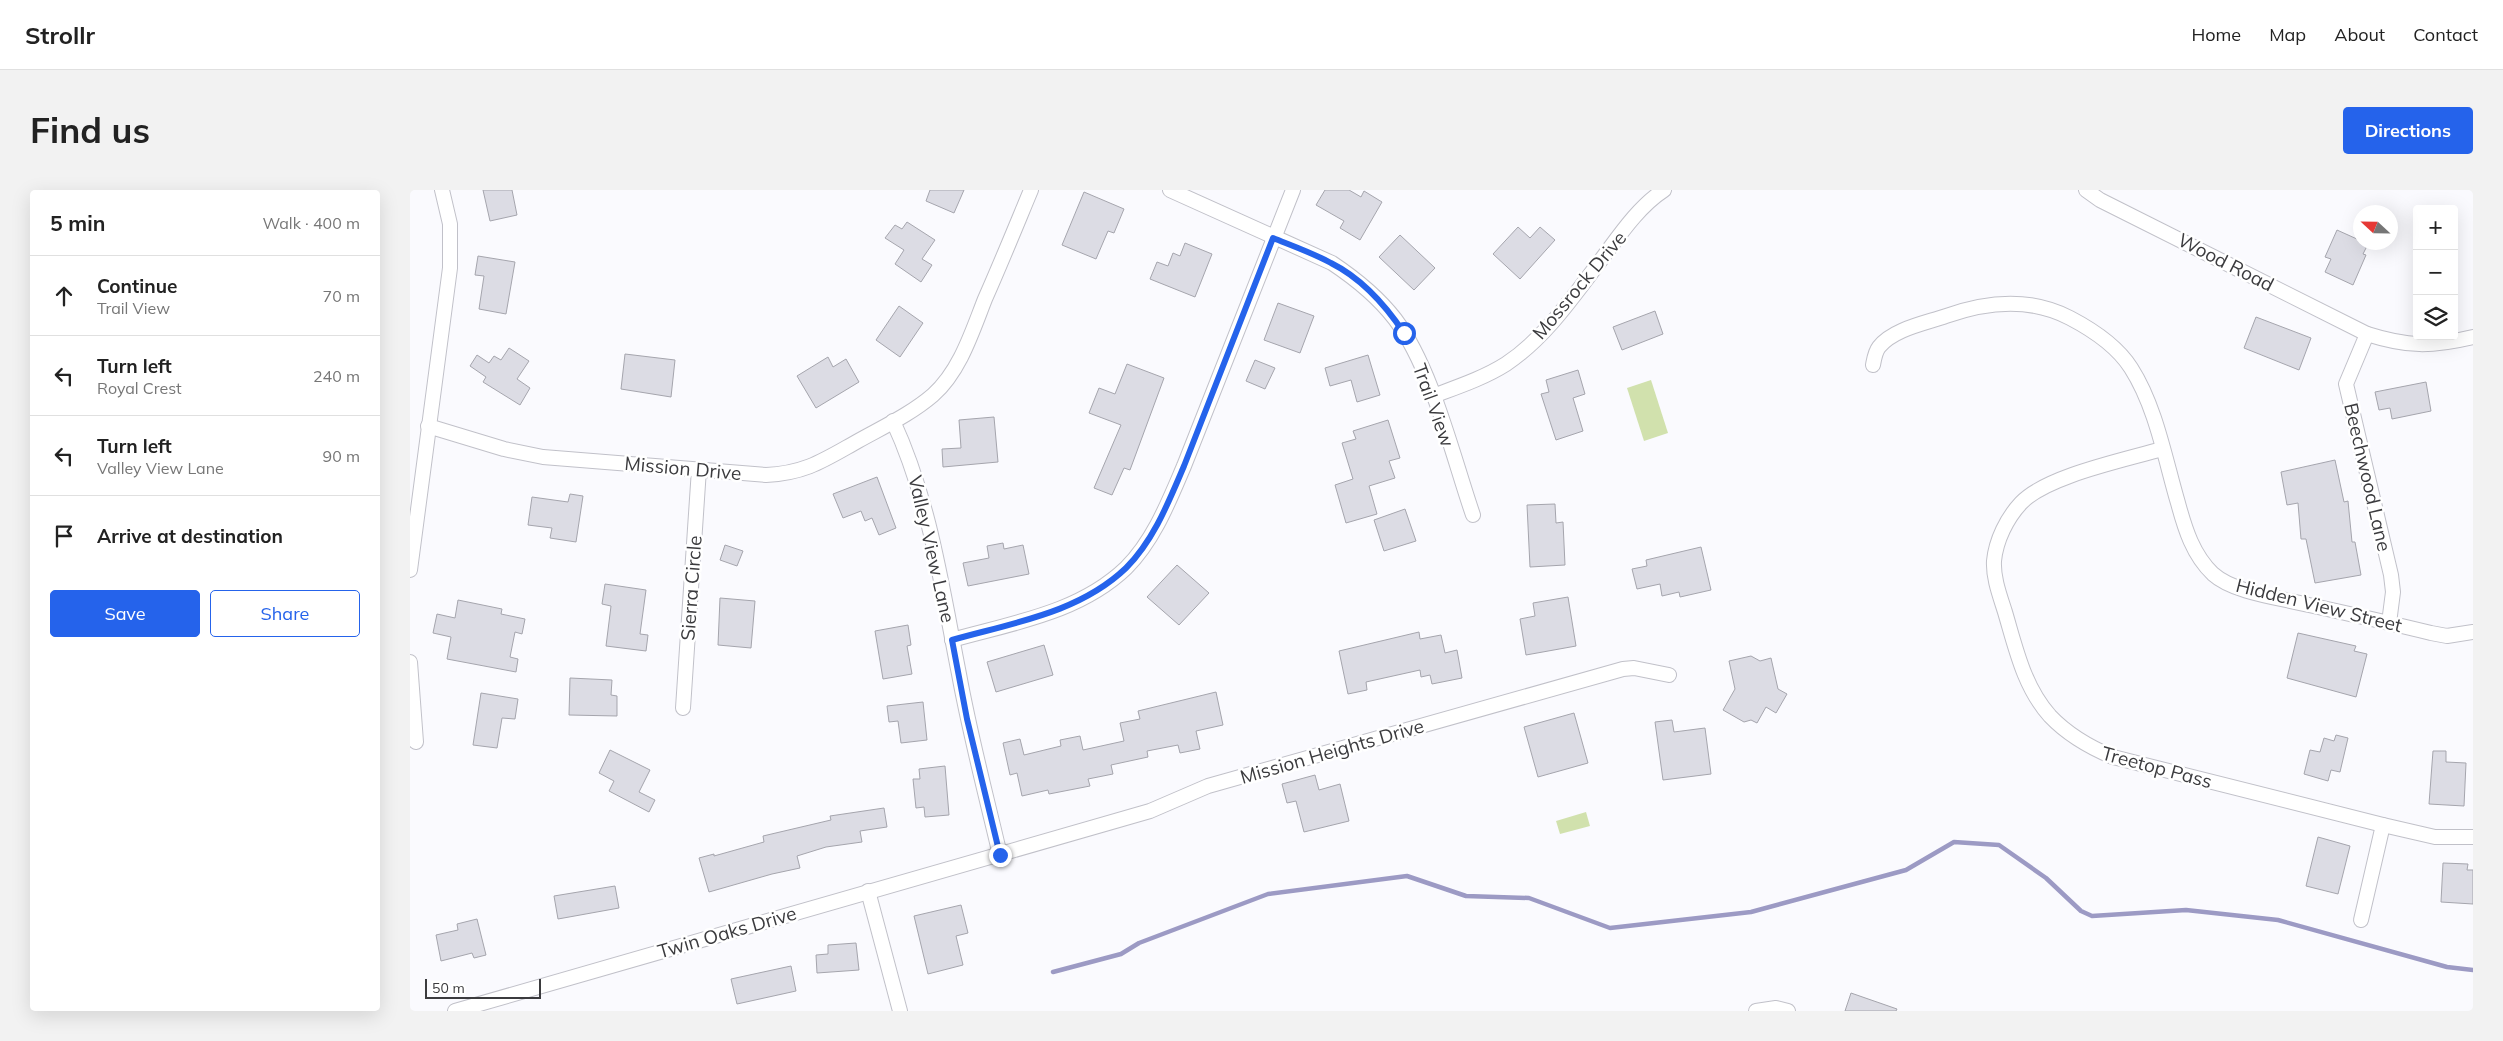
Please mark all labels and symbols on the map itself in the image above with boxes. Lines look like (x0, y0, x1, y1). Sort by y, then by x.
north arrow (2353, 205, 2398, 250)
street label: Mossrock Drive (1527, 226, 1631, 344)
street label: Wood Road (2174, 228, 2278, 296)
route start (1393, 322, 1416, 345)
street label: Trail View (1408, 360, 1460, 450)
street label: Beechwood Lane (2339, 400, 2397, 554)
street label: Mission Drive (624, 451, 742, 485)
street label: Valley View Lane (903, 473, 961, 625)
street label: Sierra Circle (675, 535, 707, 641)
street label: Hidden View Street (2233, 573, 2405, 637)
street label: Mission Heights Drive (1237, 713, 1427, 789)
street label: Treetop Pass (2099, 741, 2215, 793)
route end (989, 844, 1012, 867)
street label: Twin Oaks Drive (655, 901, 799, 963)
scale bar (425, 976, 541, 999)

